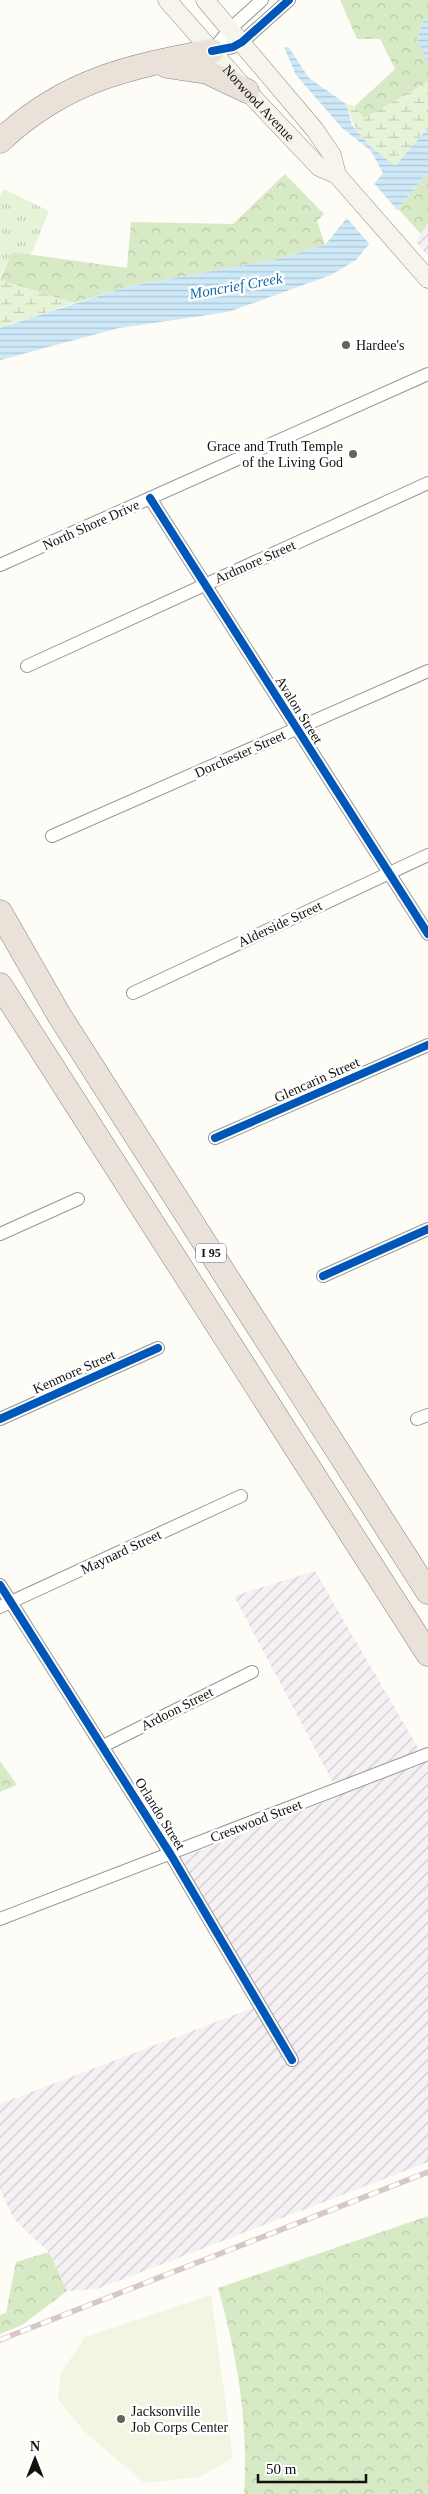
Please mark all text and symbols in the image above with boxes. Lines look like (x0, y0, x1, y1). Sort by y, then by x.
street label: Norwood Avenue (220, 62, 298, 144)
water label: Moncrief Creek (187, 270, 284, 302)
place label: Hardee's (356, 338, 404, 353)
marker: Hardee's (340, 339, 352, 351)
place label: Grace and Truth Temple of the Living God (207, 439, 343, 470)
marker: Grace and Truth Temple of the Living God (347, 448, 359, 460)
street label: North Shore Drive (40, 497, 142, 553)
street label: Ardmore Street (212, 537, 298, 586)
street label: Avalon Street (272, 674, 326, 746)
street label: Dorchester Street (192, 727, 288, 781)
street label: Alderside Street (236, 898, 324, 950)
street label: Glencarin Street (272, 1055, 362, 1105)
road number: I 95 (196, 1244, 226, 1262)
street label: Kenmore Street (31, 1347, 117, 1397)
street label: Maynard Street (79, 1527, 164, 1577)
street label: Ardoon Street (138, 1684, 216, 1734)
street label: Orlando Street (132, 1775, 188, 1853)
street label: Crestwood Street (208, 1797, 304, 1845)
place label: Jacksonville Job Corps Center (131, 2404, 229, 2435)
marker: Jacksonville Job Corps Center (115, 2413, 127, 2425)
north arrow (10, 2434, 60, 2484)
text: N (30, 2439, 40, 2454)
scale bar (258, 2452, 366, 2484)
text: 50 m (266, 2461, 297, 2477)

